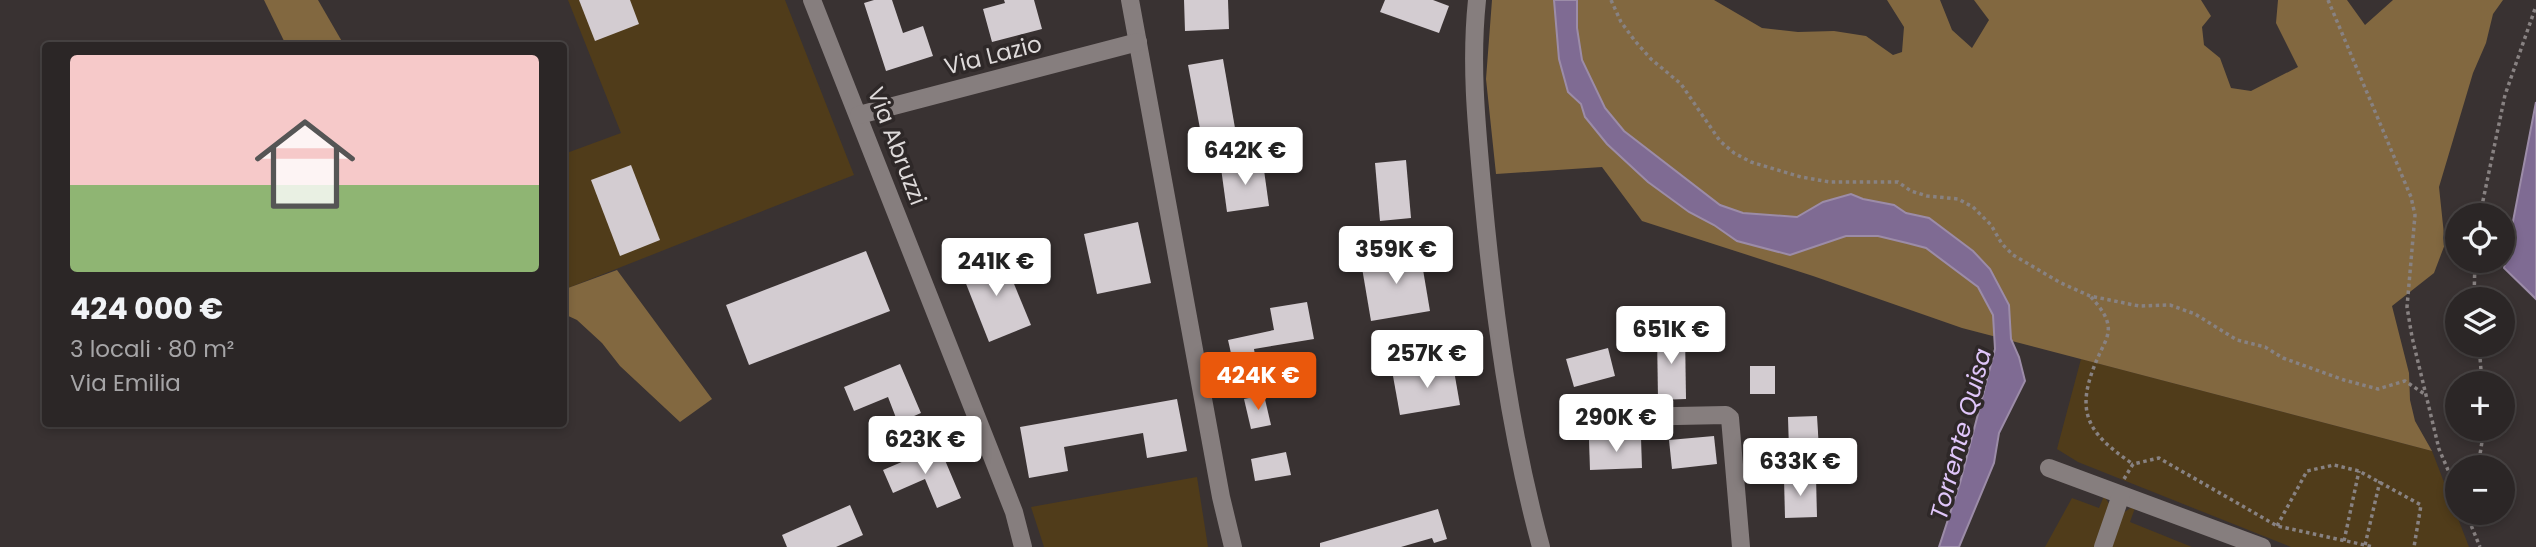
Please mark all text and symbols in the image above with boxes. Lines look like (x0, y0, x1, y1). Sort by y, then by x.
street label: Via Lazio (941, 27, 1045, 83)
street label: Via Abruzzi (860, 82, 934, 210)
icon: home (242, 101, 368, 227)
pin: 642K € (1188, 128, 1302, 187)
text: 642K € (1204, 134, 1286, 166)
map controls (2445, 203, 2515, 525)
button: locate (2445, 203, 2515, 273)
pin: 359K € (1339, 226, 1453, 286)
text: 359K € (1355, 233, 1437, 265)
pin: 241K € (939, 238, 1053, 298)
text: 241K € (958, 245, 1034, 277)
text: 424 000 € (70, 287, 223, 330)
button: layers (2445, 287, 2515, 357)
pin: 651K € (1614, 306, 1728, 366)
text: 651K € (1632, 313, 1710, 345)
pin: 257K € (1370, 330, 1484, 390)
text: 3 locali · 80 m² (70, 333, 234, 365)
text: 257K € (1387, 337, 1467, 369)
water label: Torrente Quisa (1922, 345, 1999, 523)
pin: 424K € (1201, 352, 1315, 412)
text: 424K € (1216, 359, 1300, 391)
text: Via Emilia (70, 367, 181, 399)
button: + (2445, 371, 2515, 441)
pin: 290K € (1559, 394, 1673, 454)
text: 290K € (1575, 401, 1657, 433)
pin: 623K € (868, 416, 982, 476)
text: 623K € (885, 423, 965, 455)
pin: 633K € (1743, 438, 1857, 498)
text: 633K € (1759, 445, 1841, 477)
button: − (2445, 455, 2515, 525)

